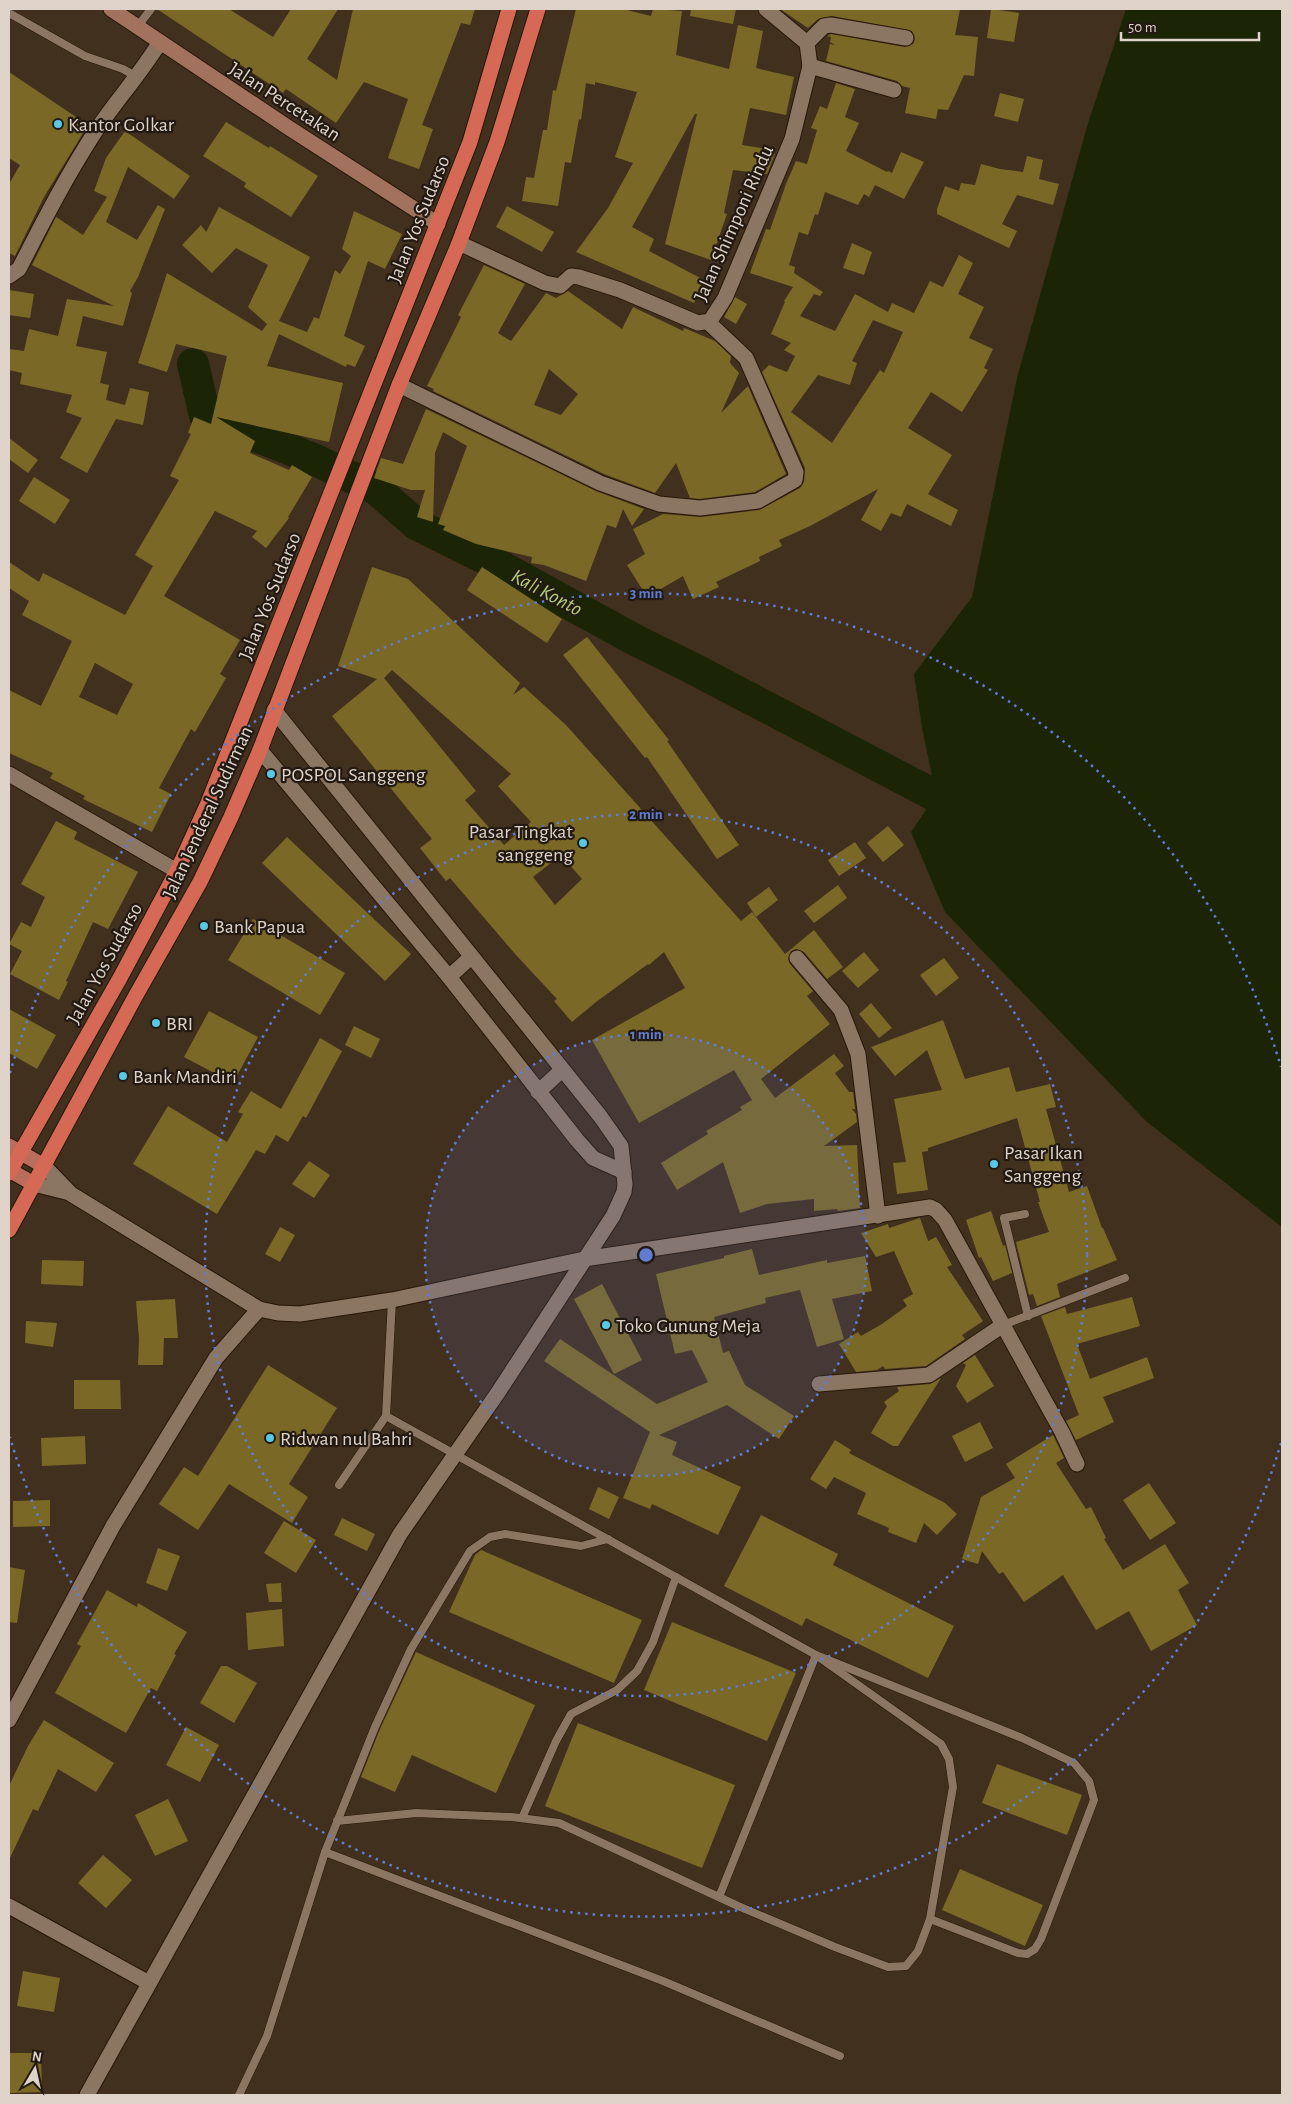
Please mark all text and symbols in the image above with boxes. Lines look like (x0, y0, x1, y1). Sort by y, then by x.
scale bar (1121, 10, 1258, 42)
text: 50 m (1128, 20, 1157, 35)
street label: Jalan Percetakan (225, 58, 344, 145)
place label: Kantor Golkar (68, 115, 175, 135)
marker: Kantor Golkar (52, 118, 64, 130)
street label: Jalan Shimponi Rindu (691, 143, 777, 304)
street label: Jalan Yos Sudarso (384, 153, 454, 286)
street label: Jalan Yos Sudarso (235, 530, 305, 663)
water label: Kali Konto (508, 565, 586, 620)
text: 3 min (630, 586, 662, 601)
street label: Jalan Jenderal Sudirman (159, 723, 257, 902)
place label: POSPOL Sanggeng (281, 765, 426, 785)
marker: POSPOL Sanggeng (265, 768, 277, 780)
text: 2 min (629, 807, 663, 822)
place label: Pasar Tingkat sanggeng (469, 822, 574, 865)
marker: Pasar Tingkat sanggeng (577, 837, 589, 849)
street label: Jalan Yos Sudarso (63, 900, 146, 1027)
place label: Bank Papua (214, 917, 305, 937)
marker: Bank Papua (198, 920, 210, 932)
place label: BRI (166, 1014, 193, 1034)
marker: BRI (150, 1017, 162, 1029)
text: 1 min (630, 1027, 662, 1042)
place label: Bank Mandiri (133, 1067, 237, 1087)
marker: Bank Mandiri (117, 1070, 129, 1082)
place label: Pasar Ikan Sanggeng (1004, 1143, 1083, 1186)
marker: Pasar Ikan Sanggeng (988, 1158, 1000, 1170)
centre of rings (637, 1246, 655, 1264)
place label: Toko Gunung Meja (616, 1316, 761, 1336)
marker: Toko Gunung Meja (600, 1319, 612, 1331)
place label: Ridwan nul Bahri (280, 1429, 412, 1449)
marker: Ridwan nul Bahri (264, 1432, 276, 1444)
north arrow (10, 2044, 60, 2094)
text: N (31, 2049, 43, 2065)

